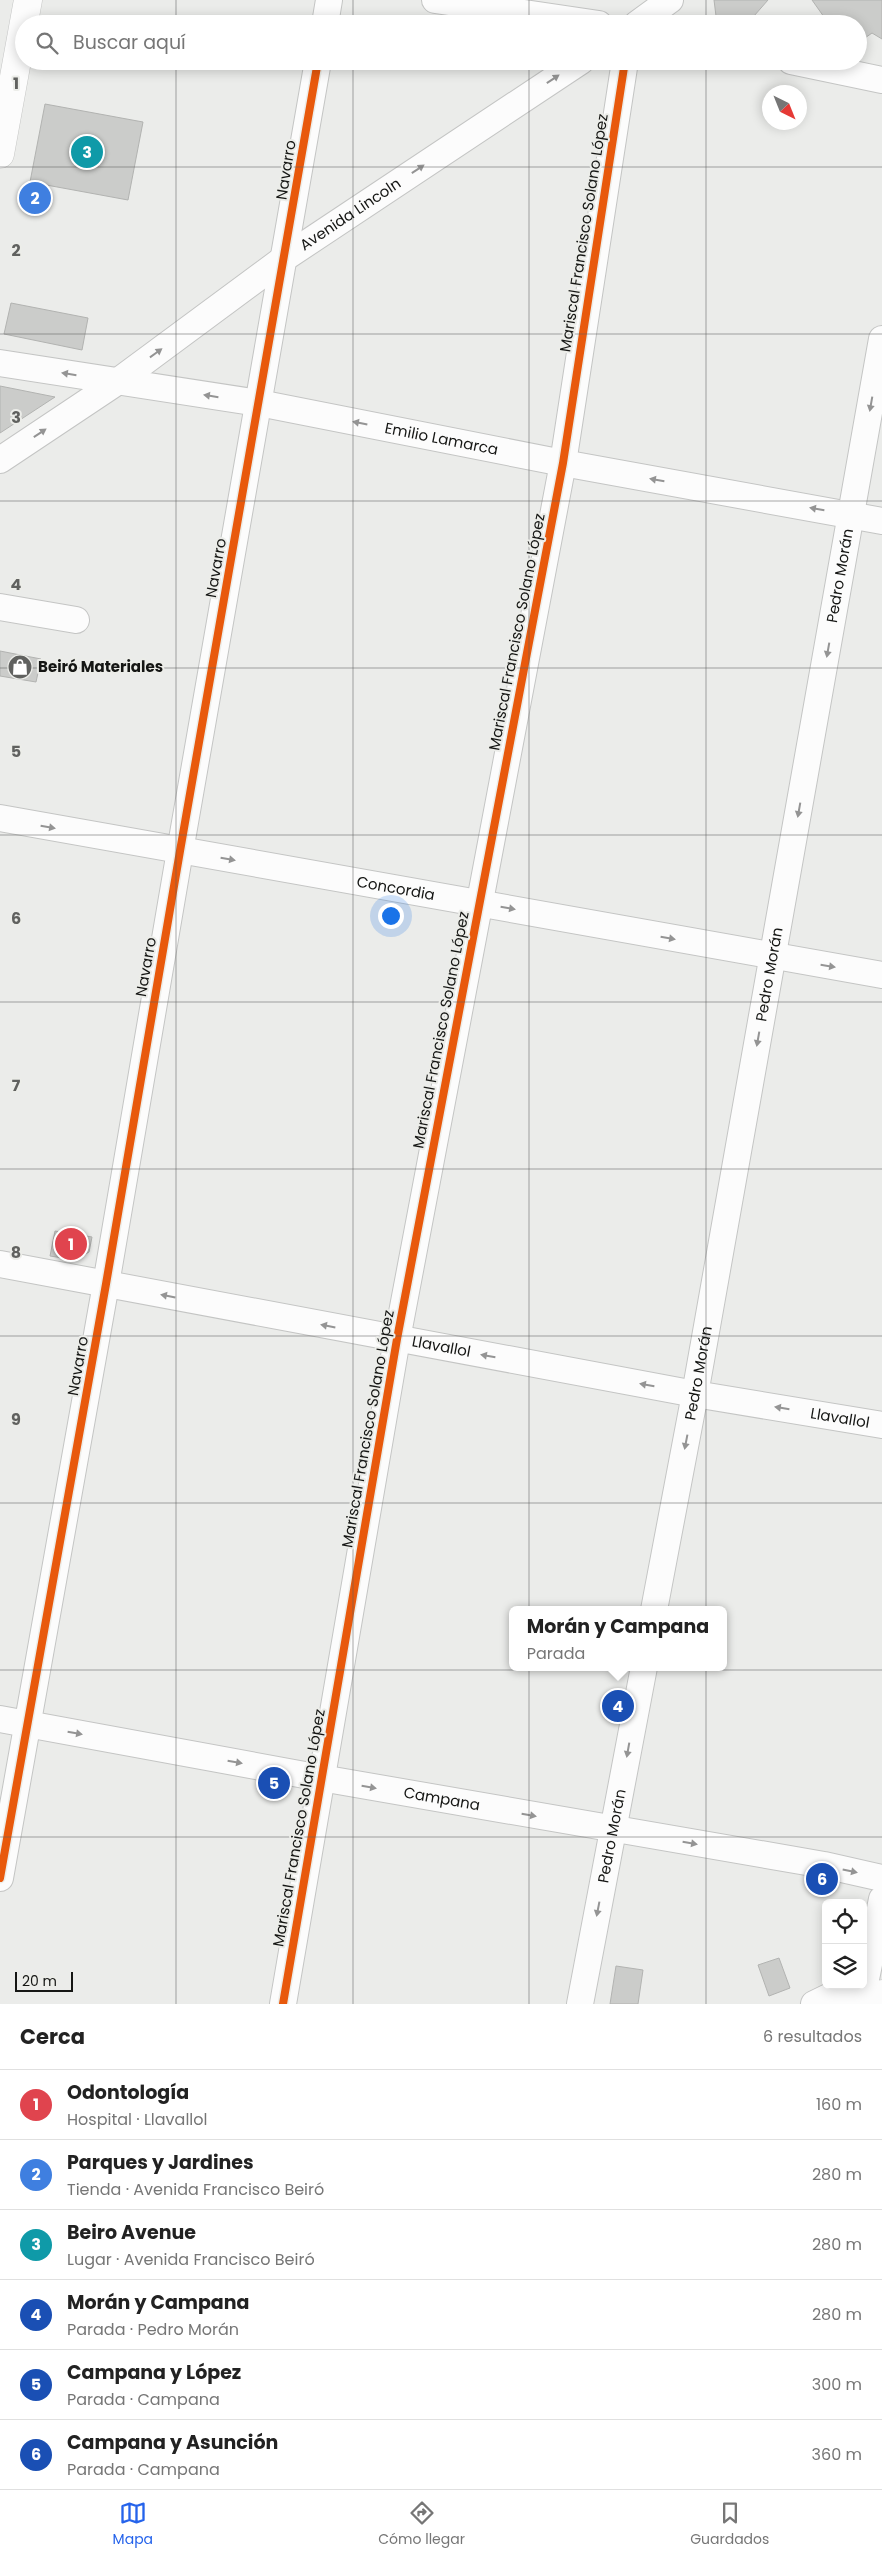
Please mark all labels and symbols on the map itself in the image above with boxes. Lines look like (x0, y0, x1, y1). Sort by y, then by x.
text: 1 (13, 72, 19, 95)
one-way arrow (547, 75, 560, 84)
north arrow (762, 85, 807, 130)
street label: Mariscal Francisco Solano López (554, 112, 613, 354)
pin: 3 (71, 133, 103, 171)
street label: Navarro (270, 139, 301, 201)
one-way arrow (411, 164, 425, 174)
street label: Avenida Lincoln (295, 173, 405, 255)
pin: 2 (19, 179, 51, 217)
text: 2 (11, 239, 21, 262)
one-way arrow (149, 348, 163, 358)
one-way arrow (60, 370, 76, 378)
one-way arrow (202, 392, 218, 400)
one-way arrow (866, 396, 874, 412)
text: 3 (11, 406, 21, 429)
street label: Emilio Lamarca (383, 417, 500, 460)
one-way arrow (351, 419, 367, 427)
one-way arrow (34, 428, 47, 438)
one-way arrow (649, 475, 665, 483)
one-way arrow (808, 504, 824, 512)
street label: Mariscal Francisco Solano López (483, 511, 550, 752)
street label: Pedro Morán (821, 527, 858, 624)
street label: Navarro (200, 537, 231, 599)
text: 4 (11, 573, 22, 596)
one-way arrow (823, 643, 831, 659)
shop icon: Beiró Materiales (7, 654, 33, 680)
place label: Beiró Materiales (38, 656, 163, 677)
text: 5 (11, 740, 21, 763)
one-way arrow (795, 803, 803, 818)
one-way arrow (40, 823, 56, 831)
one-way arrow (220, 856, 236, 864)
street label: Concordia (355, 871, 437, 905)
your location (378, 903, 404, 929)
one-way arrow (501, 905, 517, 913)
text: 6 (11, 907, 21, 930)
street label: Mariscal Francisco Solano López (407, 909, 474, 1150)
street label: Pedro Morán (750, 926, 788, 1023)
one-way arrow (660, 934, 676, 942)
street label: Navarro (130, 936, 161, 998)
one-way arrow (820, 963, 836, 971)
one-way arrow (754, 1031, 762, 1047)
text: 7 (12, 1074, 21, 1097)
pin: 1 (55, 1225, 87, 1263)
text: 8 (11, 1241, 21, 1264)
one-way arrow (160, 1291, 176, 1299)
street label: Mariscal Francisco Solano López (336, 1308, 399, 1549)
one-way arrow (320, 1322, 335, 1330)
street label: Pedro Morán (679, 1324, 717, 1422)
street label: Llavallol (410, 1330, 473, 1362)
street label: Navarro (62, 1335, 93, 1397)
one-way arrow (479, 1351, 495, 1359)
one-way arrow (640, 1381, 655, 1389)
street label: Llavallol (809, 1402, 871, 1433)
one-way arrow (774, 1404, 790, 1412)
text: 9 (11, 1408, 21, 1431)
one-way arrow (682, 1434, 690, 1450)
pin: 4 (602, 1687, 634, 1725)
street label: Mariscal Francisco Solano López (267, 1707, 330, 1948)
one-way arrow (68, 1729, 84, 1737)
one-way arrow (624, 1742, 632, 1758)
one-way arrow (227, 1759, 243, 1767)
pin: 5 (258, 1764, 290, 1802)
street label: Campana (402, 1781, 482, 1815)
one-way arrow (362, 1783, 378, 1791)
street label: Pedro Morán (592, 1787, 631, 1885)
one-way arrow (522, 1811, 538, 1819)
one-way arrow (682, 1839, 698, 1847)
pin: 6 (806, 1860, 838, 1898)
one-way arrow (842, 1867, 858, 1875)
one-way arrow (594, 1902, 602, 1918)
scale bar (15, 1969, 72, 1992)

